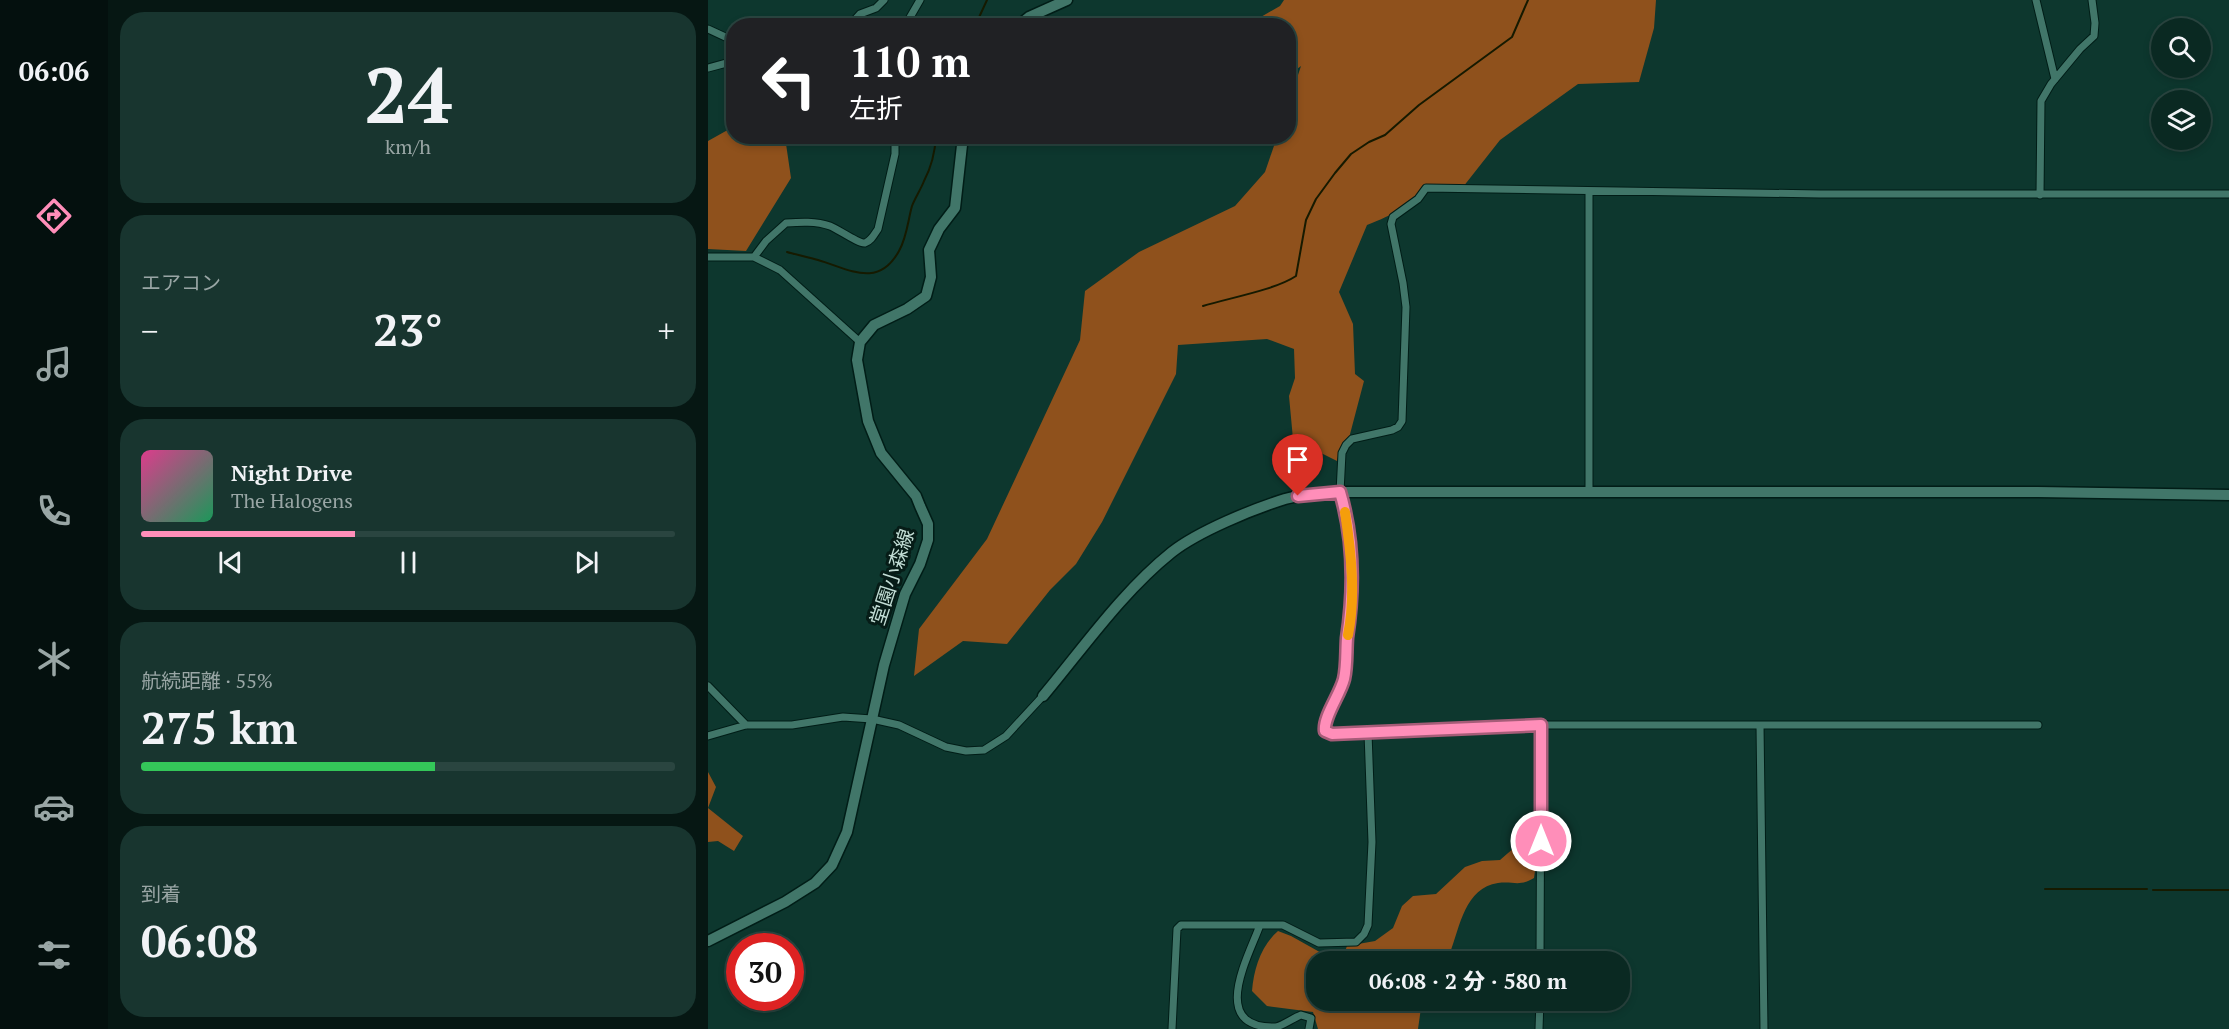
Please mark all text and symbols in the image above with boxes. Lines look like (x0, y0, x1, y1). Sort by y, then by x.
map controls (2151, 18, 2211, 150)
button: search (2151, 18, 2211, 78)
text: 110 m (849, 33, 970, 89)
text: 24 (364, 42, 452, 145)
icon: left (750, 42, 828, 120)
text: 06:06 (19, 53, 89, 89)
text: 左折 (849, 90, 903, 126)
button: layers (2151, 90, 2211, 150)
text: km/h (385, 133, 431, 160)
icon: directions (33, 195, 75, 237)
text: エアコン (141, 269, 221, 296)
text: 23° (373, 299, 443, 359)
text: − (141, 309, 159, 352)
text: + (657, 309, 675, 352)
icon: music (33, 343, 75, 385)
pin (1272, 434, 1323, 496)
icon: arrive (1281, 443, 1314, 476)
text: Night Drive (231, 458, 353, 487)
text: The Halogens (231, 487, 353, 514)
icon: phone (33, 490, 75, 532)
street label: 堂園小森線 (863, 525, 920, 629)
icon: previous (214, 546, 247, 579)
icon: pause (392, 546, 425, 579)
icon: next (570, 546, 603, 579)
icon: climate (33, 638, 75, 680)
text: 航続距離 · 55% (141, 667, 273, 694)
text: 275 km (141, 697, 297, 757)
icon: car (33, 786, 75, 828)
position arrow (1509, 809, 1573, 873)
text: 到着 (141, 880, 181, 907)
text: 06:08 (141, 910, 258, 970)
speed limit sign: 30 (726, 933, 804, 1011)
icon: filters (33, 934, 75, 976)
text: 06:08 · 2 分 · 580 m (1369, 966, 1567, 995)

